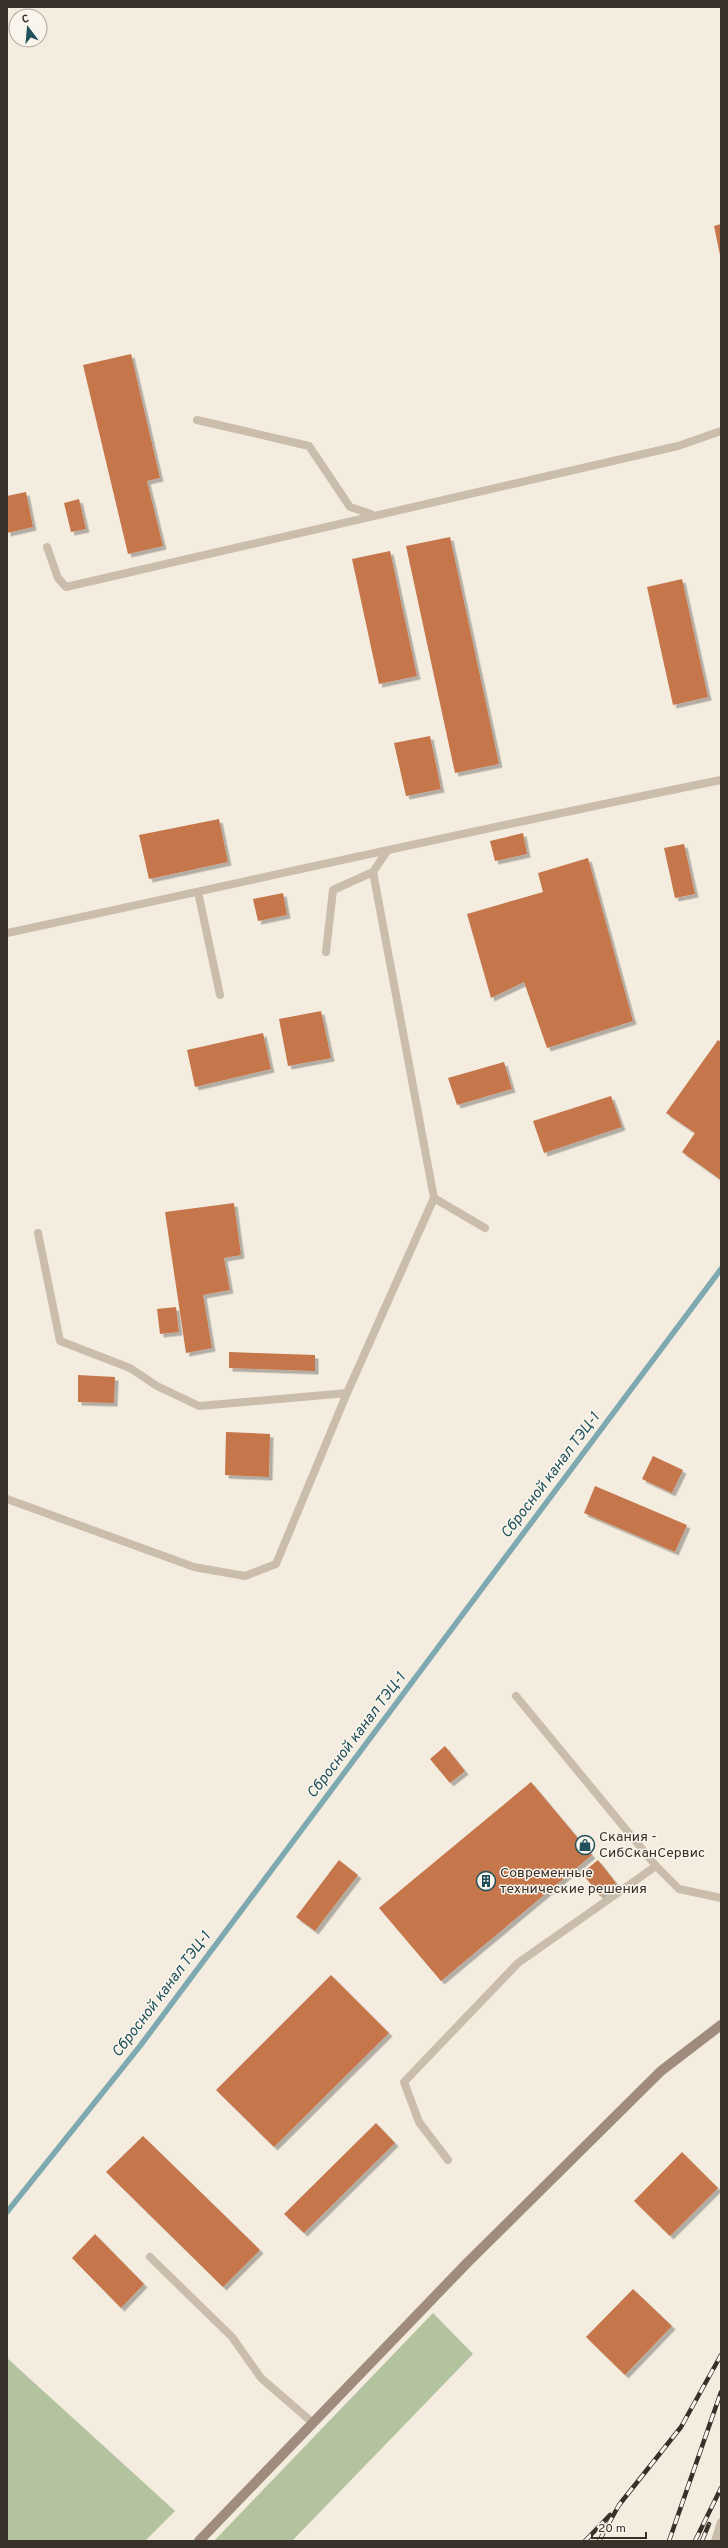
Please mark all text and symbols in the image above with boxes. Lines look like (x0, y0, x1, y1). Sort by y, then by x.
north arrow (8, 8, 48, 48)
text: С (20, 12, 31, 27)
water label: Сбросной канал ТЭЦ-1 (497, 1409, 605, 1543)
water label: Сбросной канал ТЭЦ-1 (303, 1669, 411, 1803)
place label: Скания - СибСканСервис (599, 1829, 705, 1862)
shop icon: Скания - СибСканСервис (574, 1834, 596, 1856)
place label: Современные технические решения (500, 1865, 647, 1898)
building icon: Современные технические решения (475, 1870, 497, 1892)
water label: Сбросной канал ТЭЦ-1 (108, 1928, 216, 2062)
scale bar (592, 2514, 646, 2540)
text: 20 m (598, 2521, 626, 2537)

